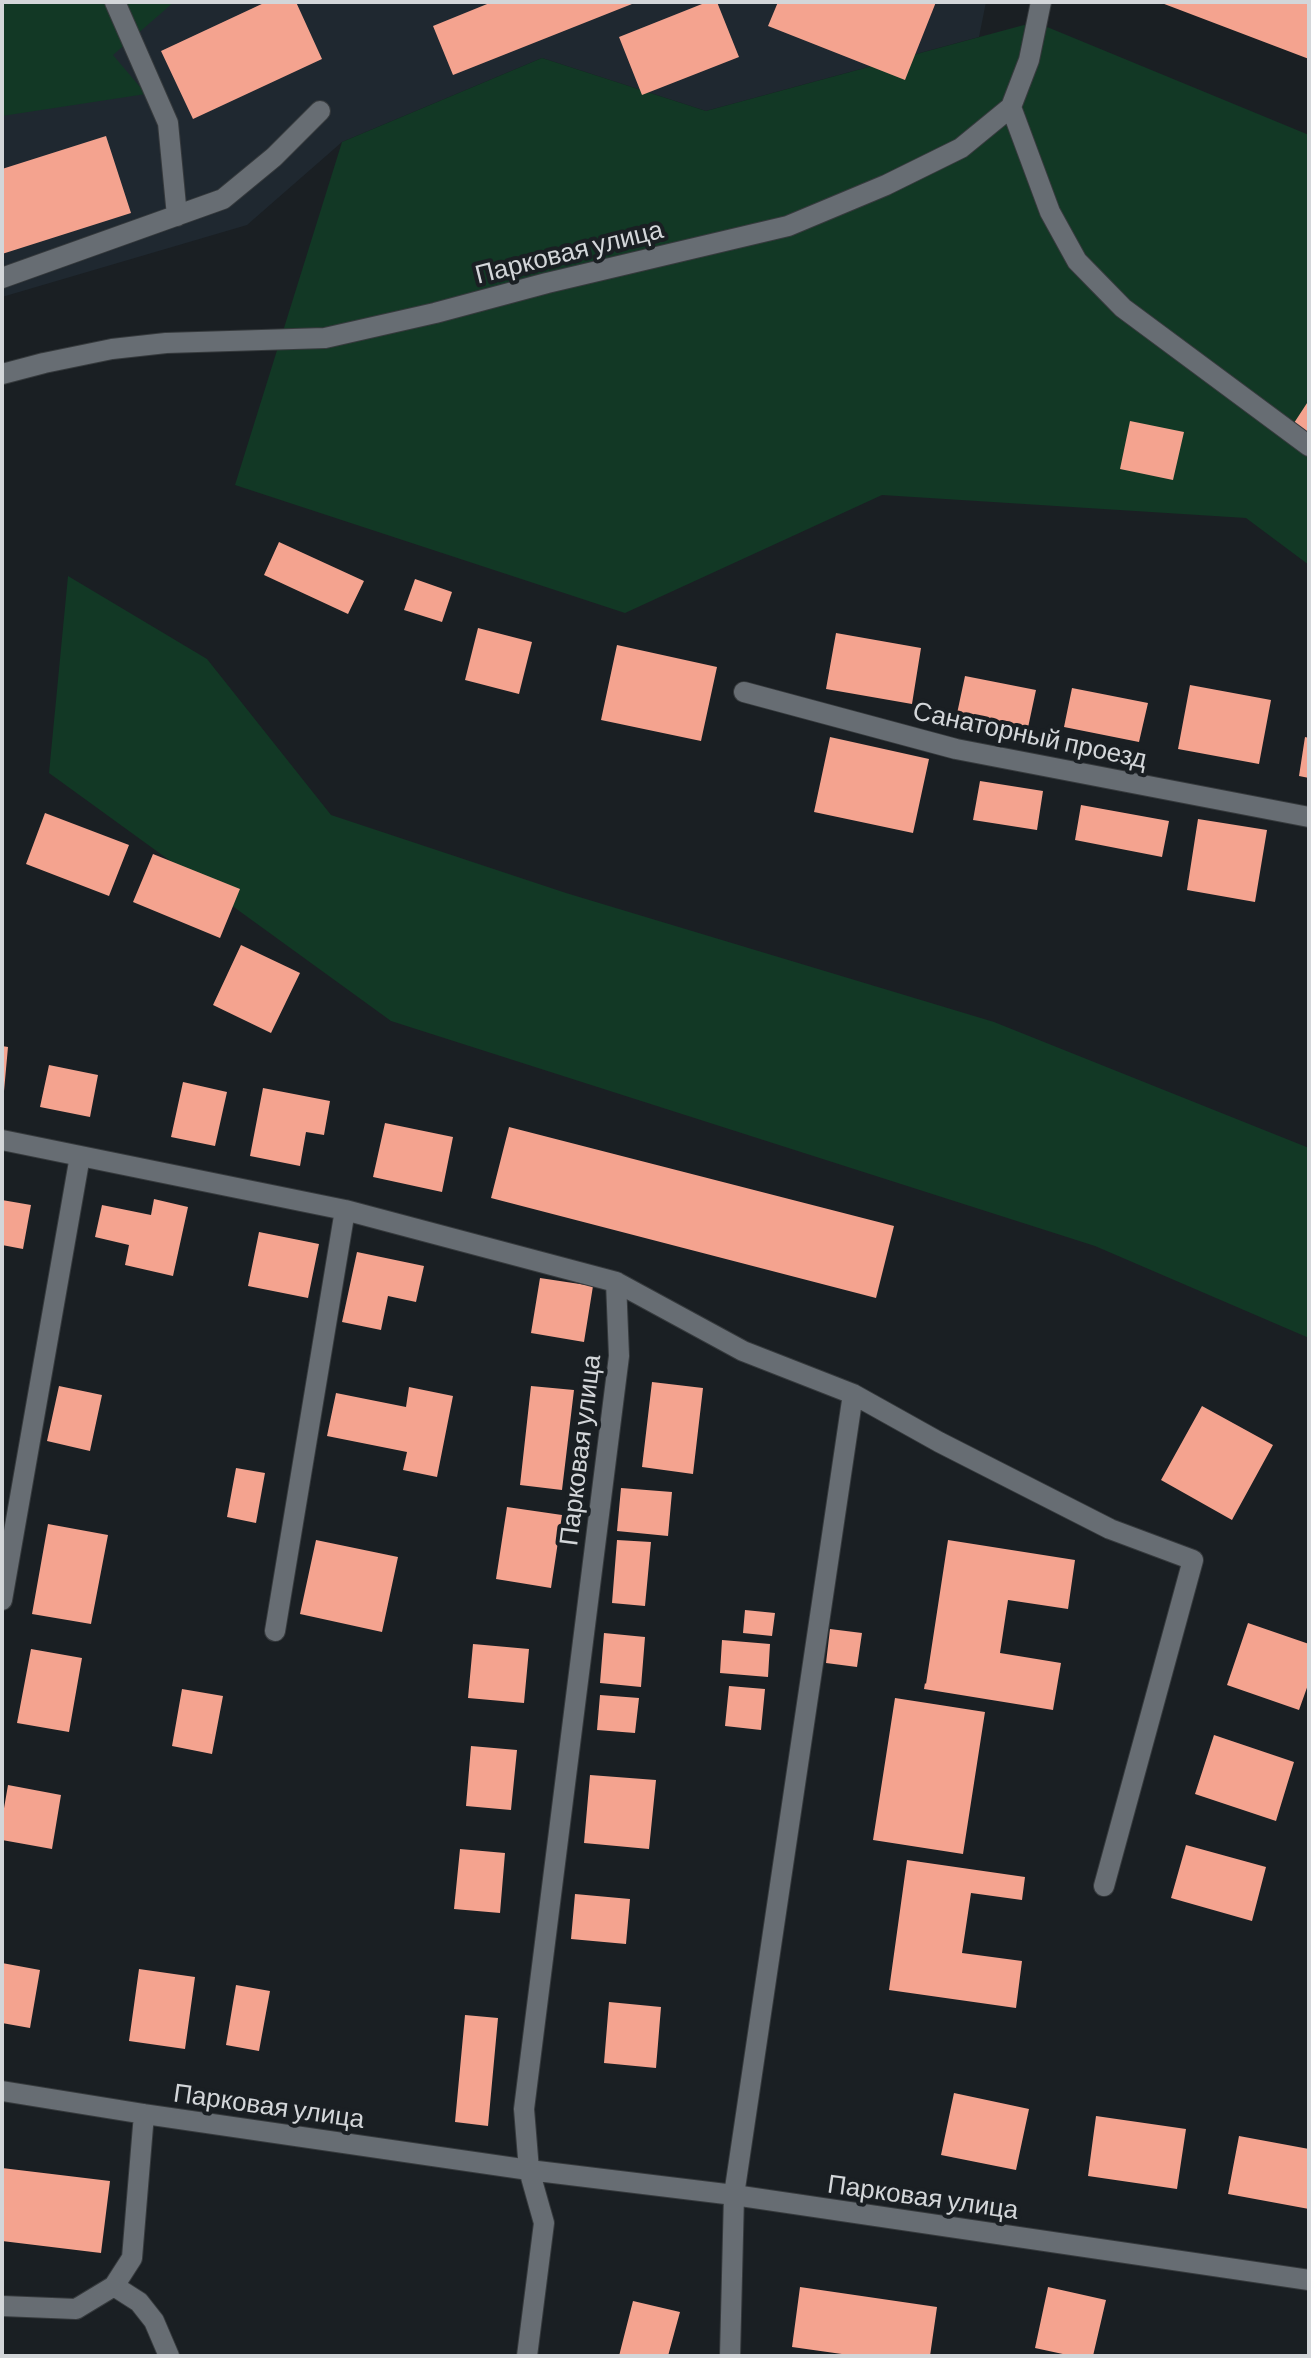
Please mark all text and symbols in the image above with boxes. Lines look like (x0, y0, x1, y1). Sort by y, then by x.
street label: Парковая улица (472, 214, 666, 290)
street label: Санаторный проезд (910, 695, 1150, 775)
street label: Парковая улица (553, 1353, 607, 1547)
street label: Парковая улица (172, 2077, 366, 2135)
street label: Парковая улица (826, 2168, 1020, 2226)

